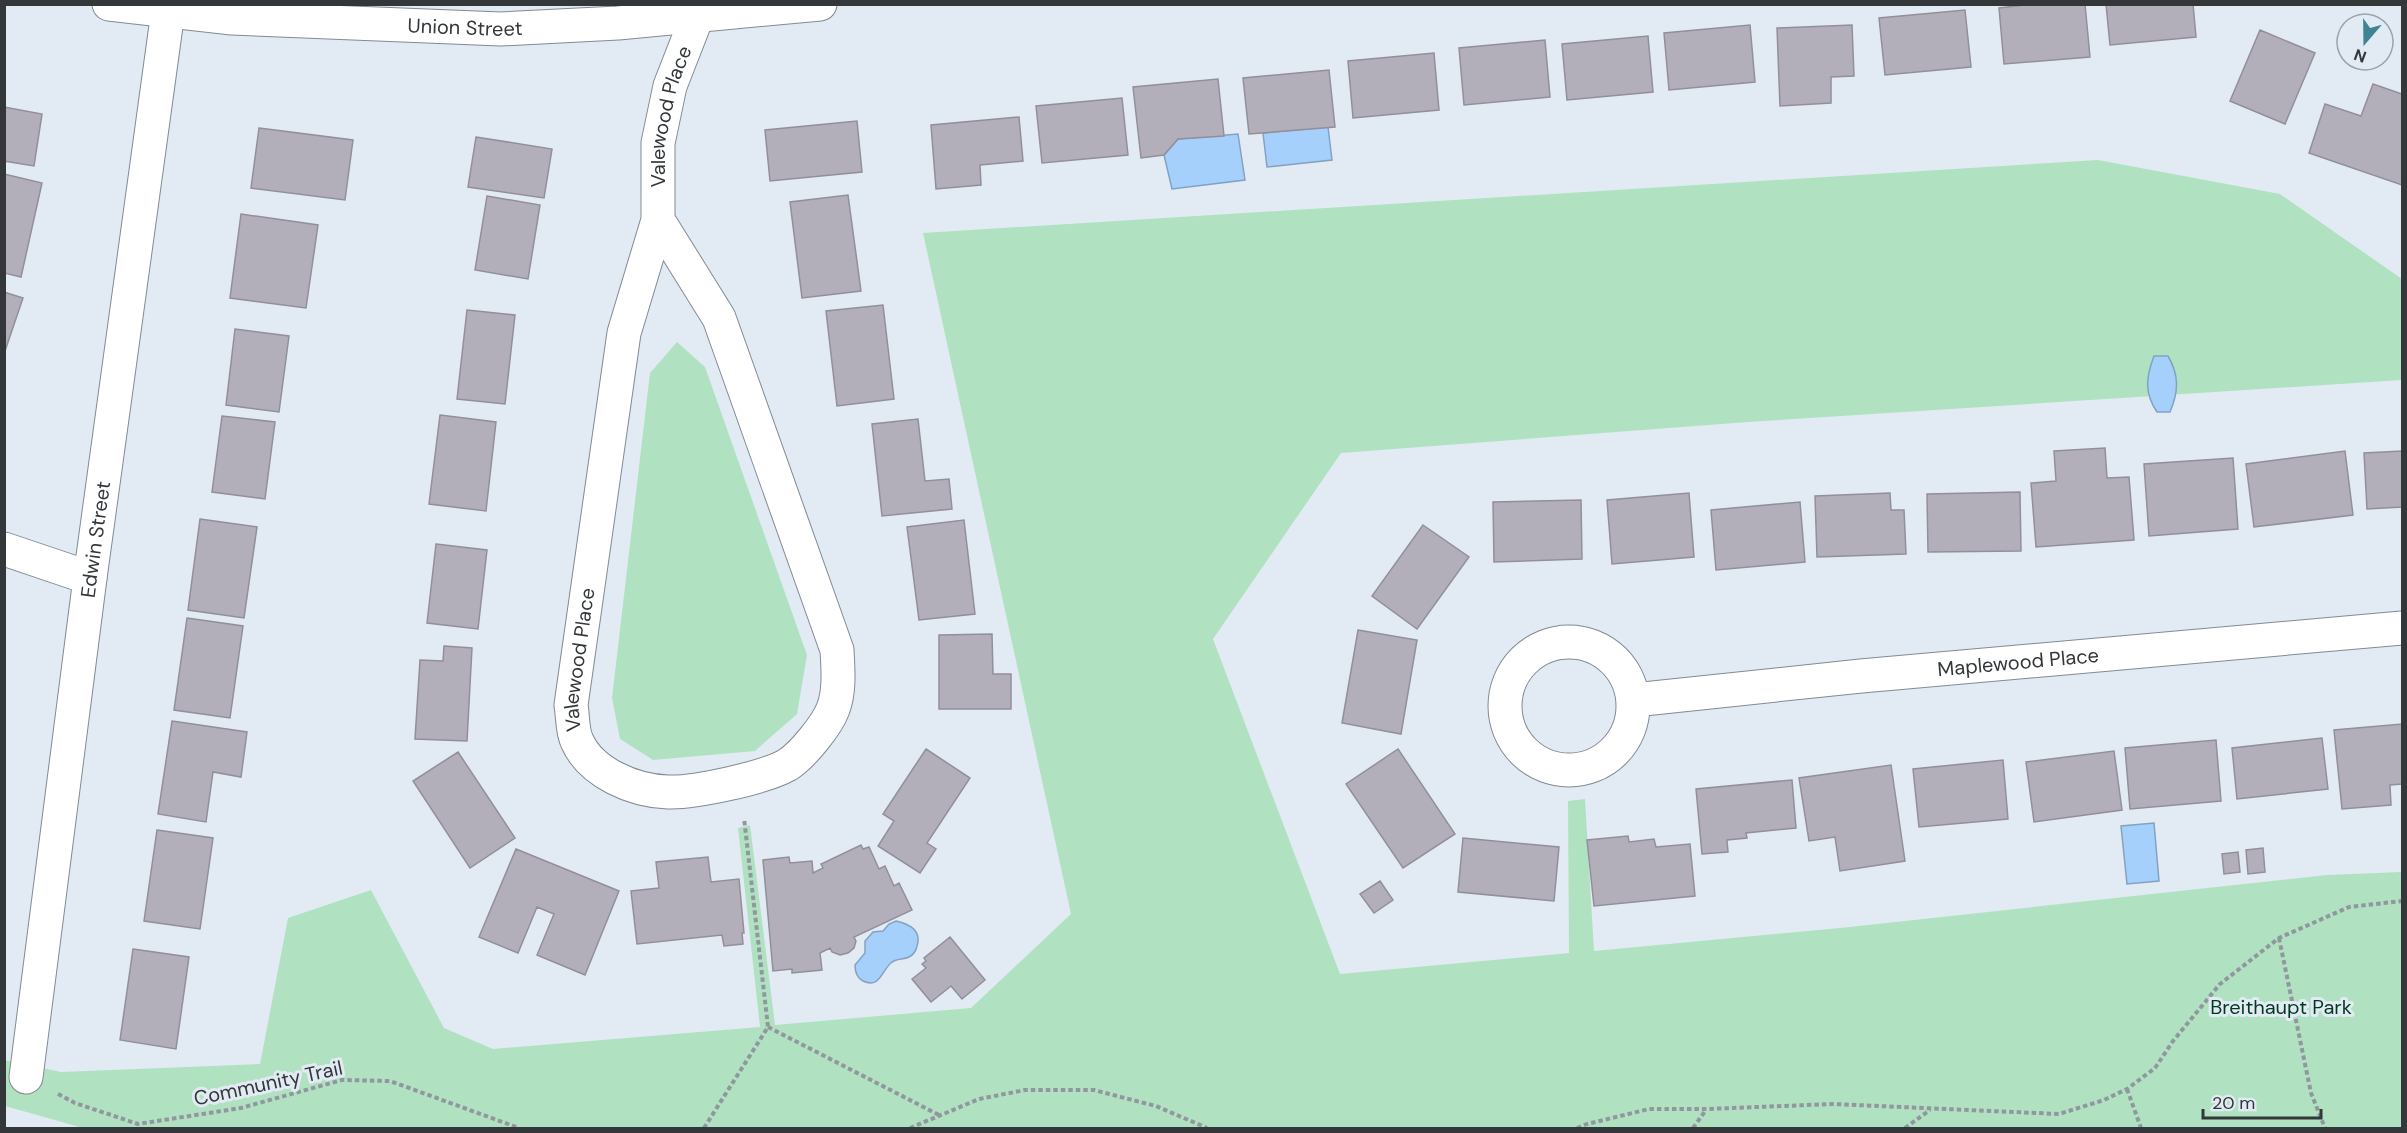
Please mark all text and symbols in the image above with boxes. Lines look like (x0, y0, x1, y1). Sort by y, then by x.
street label: Union Street (407, 12, 523, 42)
north arrow (2335, 12, 2395, 72)
street label: Valewood Place (644, 42, 697, 188)
text: N (2351, 44, 2369, 67)
street label: Edwin Street (75, 479, 116, 599)
street label: Valewood Place (558, 586, 601, 733)
street label: Maplewood Place (1936, 642, 2100, 682)
park label: Breithaupt Park (2210, 994, 2352, 1020)
street label: Community Trail (191, 1055, 345, 1111)
scale bar (2203, 1082, 2322, 1120)
text: 20 m (2212, 1091, 2255, 1115)

